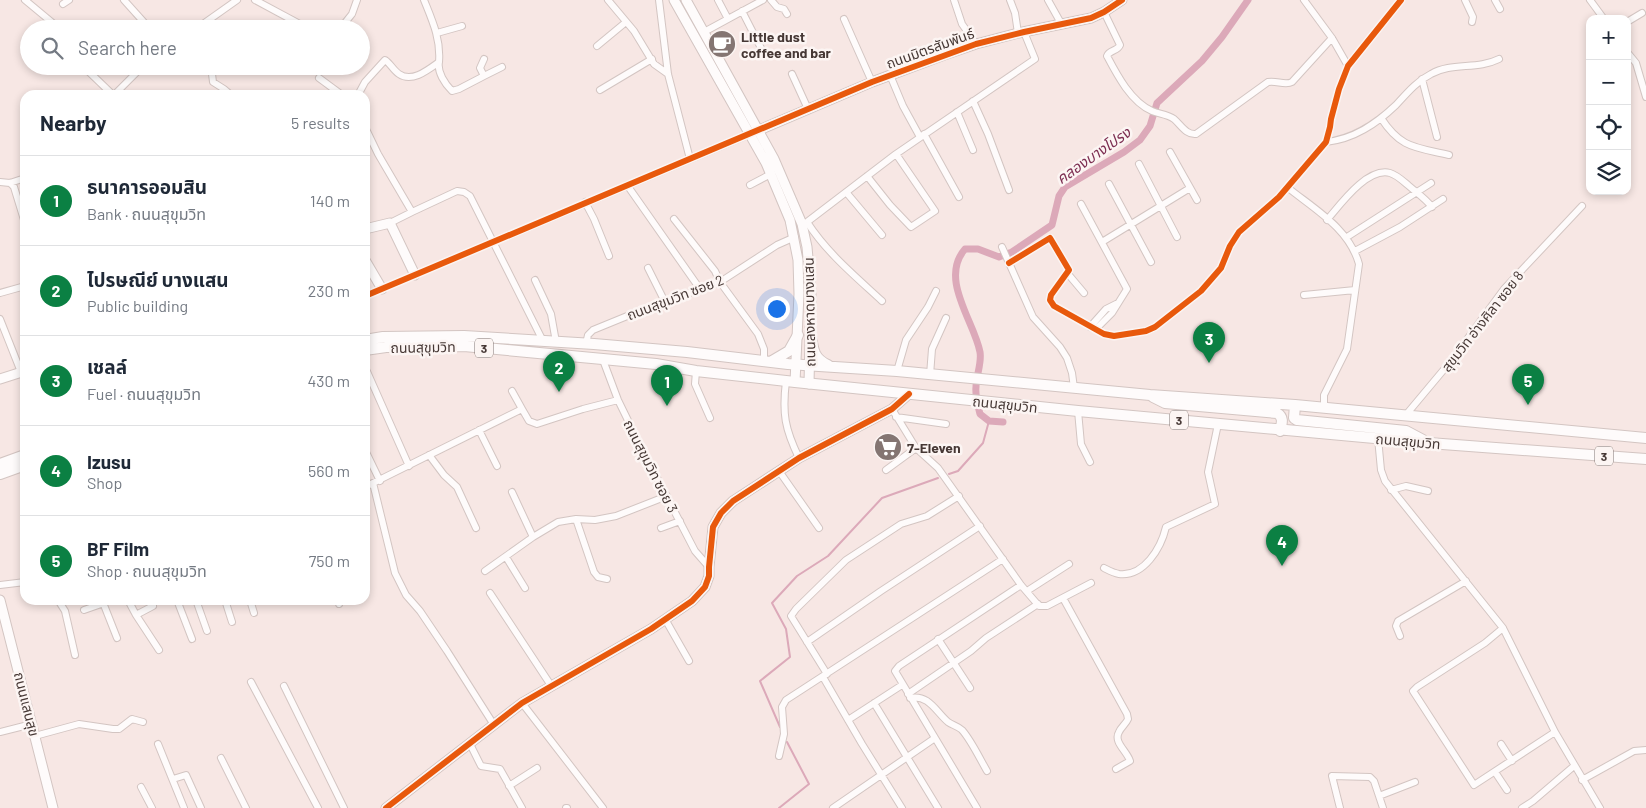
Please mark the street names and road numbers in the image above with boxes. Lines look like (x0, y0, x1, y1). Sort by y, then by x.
street label: ถนนมิตรสัมพันธ์ (884, 24, 977, 72)
street label: ถนนลงหาดบางแสน (800, 257, 818, 367)
street label: สุขุมวิท อ่างศิลา ซอย 8 (1437, 267, 1527, 375)
street label: ถนนสุขุมวิท ซอย 2 (624, 271, 726, 324)
street label: ถนนสุขุมวิท (390, 338, 456, 357)
road number: 3 (475, 338, 493, 358)
street label: ถนนสุขุมวิท (972, 392, 1038, 417)
road number: 3 (1170, 410, 1188, 430)
street label: ถนนสุขุมวิท ซอย 3 (619, 417, 682, 516)
street label: ถนนสุขุมวิท (1375, 430, 1441, 453)
road number: 3 (1595, 446, 1613, 466)
street label: ถนนแสนสุข (10, 670, 43, 738)

